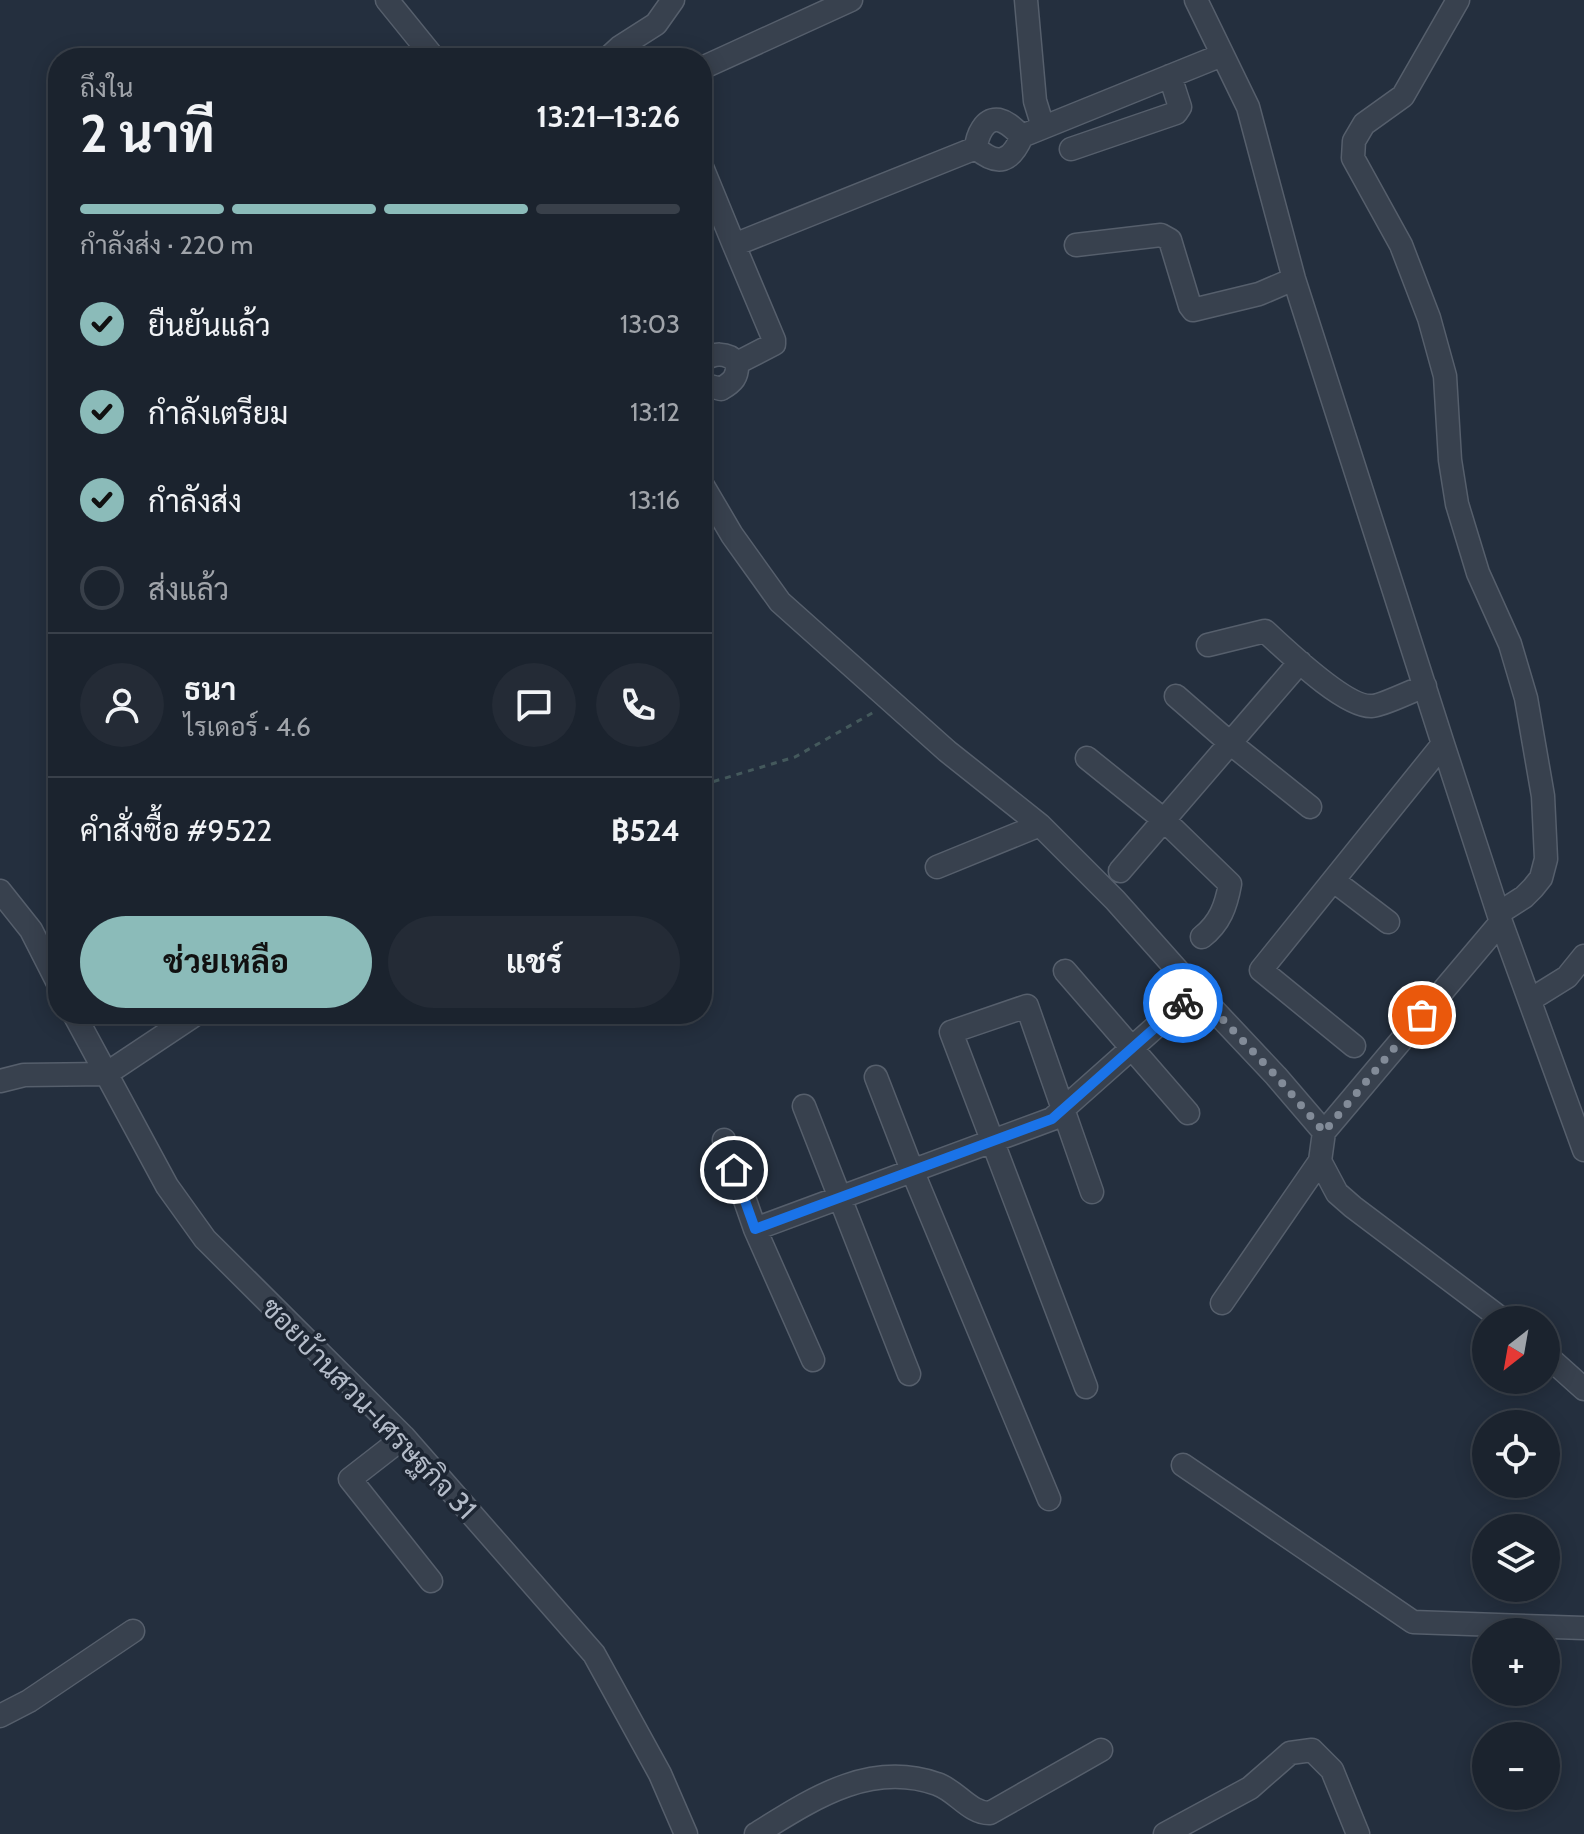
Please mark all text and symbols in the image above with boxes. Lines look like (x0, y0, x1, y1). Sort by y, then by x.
text: ถึงใน (80, 72, 133, 104)
text: 13:21–13:26 (536, 98, 680, 135)
text: 2 นาที (80, 102, 215, 165)
text: กำลังส่ง · 220 m (80, 229, 253, 261)
icon: check (80, 302, 124, 346)
text: ยืนยันแล้ว (148, 307, 271, 344)
text: 13:03 (620, 308, 680, 340)
icon: check (80, 390, 124, 434)
text: กำลังเตรียม (148, 395, 288, 432)
text: 13:12 (630, 396, 680, 428)
icon: check (80, 478, 124, 522)
text: กำลังส่ง (148, 483, 242, 520)
text: 13:16 (629, 484, 680, 516)
text: ส่งแล้ว (148, 571, 229, 608)
button: person (80, 663, 164, 747)
button: chat (492, 663, 576, 747)
button: phone (596, 663, 680, 747)
text: ธนา (184, 671, 236, 708)
text: ไรเดอร์ · 4.6 (184, 711, 311, 743)
text: คำสั่งซื้อ #9522 (80, 812, 272, 849)
text: ฿524 (611, 812, 680, 849)
button: ช่วยเหลือ (80, 916, 372, 1008)
button: แชร์ (388, 916, 680, 1008)
courier (1143, 963, 1223, 1043)
icon: bike (1161, 981, 1205, 1025)
pin (1388, 981, 1456, 1049)
icon: bag (1400, 993, 1444, 1037)
pin (700, 1136, 768, 1204)
icon: home (712, 1148, 756, 1192)
street label: ซอยบ้านสวน-เศรษฐกิจ 31 (253, 1289, 484, 1527)
north arrow (1472, 1306, 1560, 1394)
map controls (1472, 1306, 1560, 1810)
button: locate (1472, 1410, 1560, 1498)
button: layers (1472, 1514, 1560, 1602)
button: + (1472, 1618, 1560, 1706)
button: − (1472, 1722, 1560, 1810)

